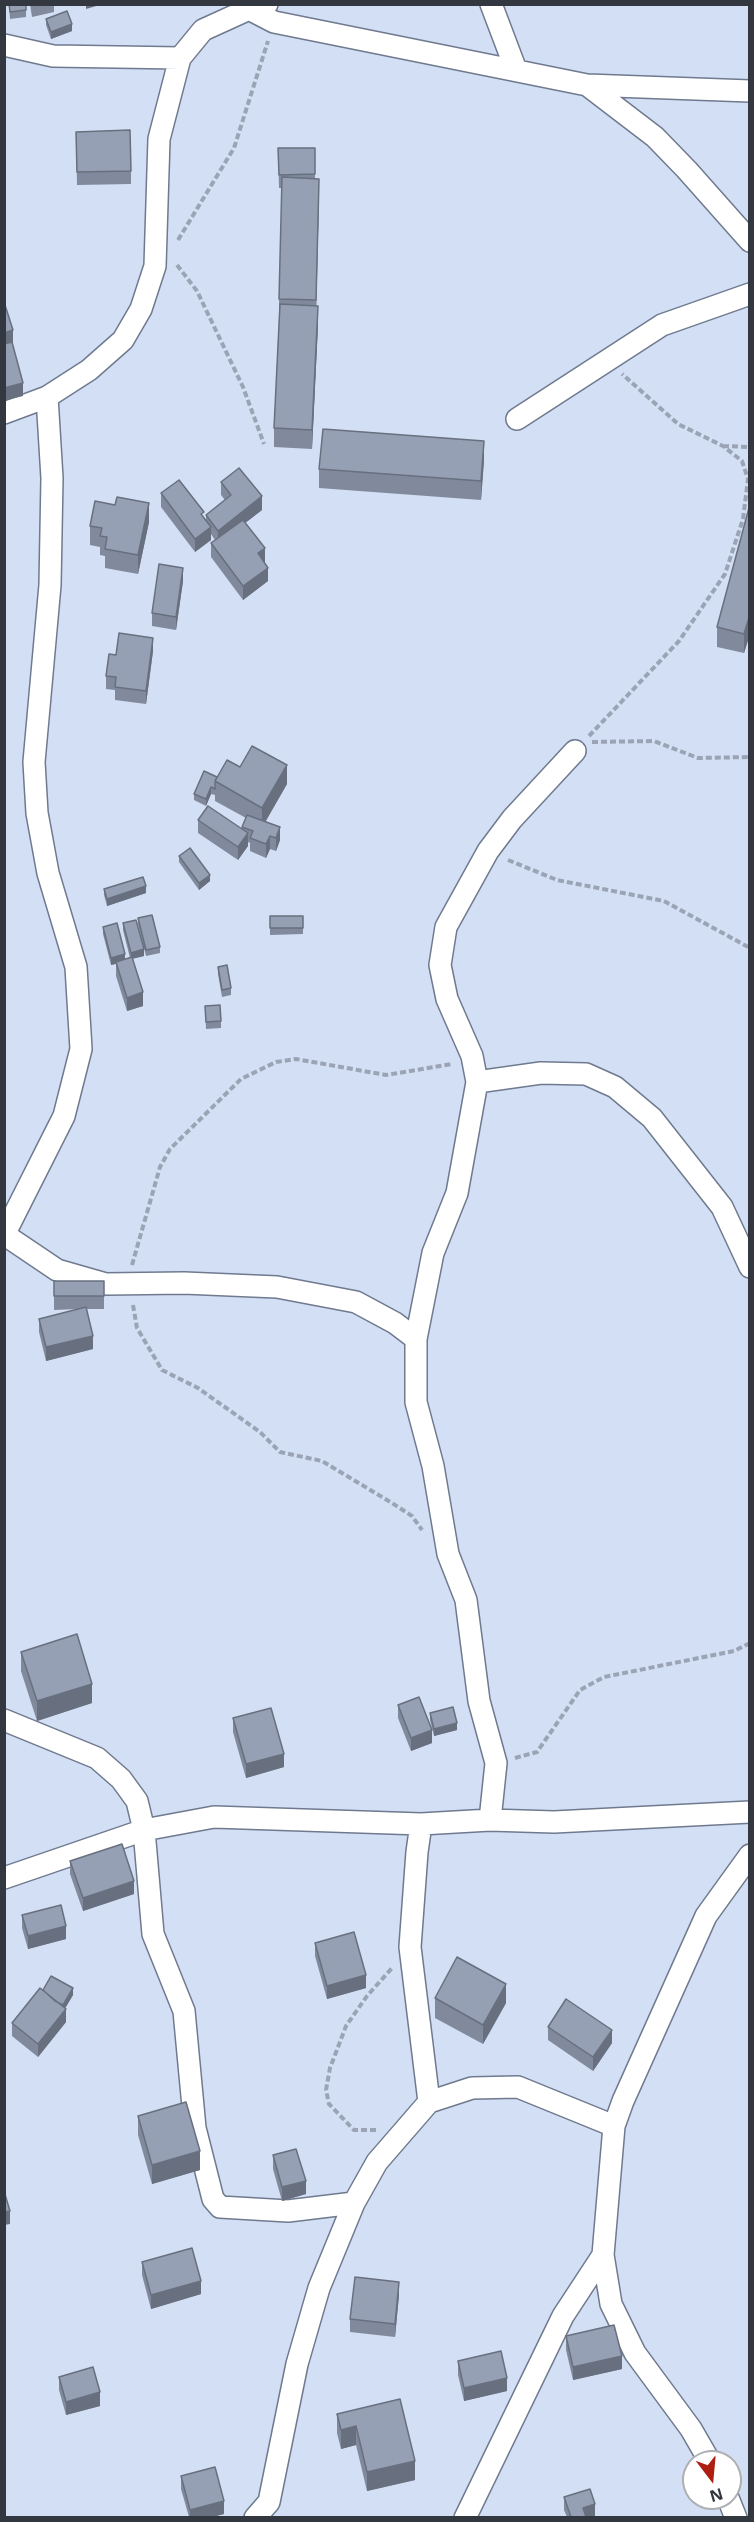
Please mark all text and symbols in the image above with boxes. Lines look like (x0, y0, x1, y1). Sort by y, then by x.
north arrow (682, 2450, 742, 2510)
text: N (707, 2483, 726, 2508)

